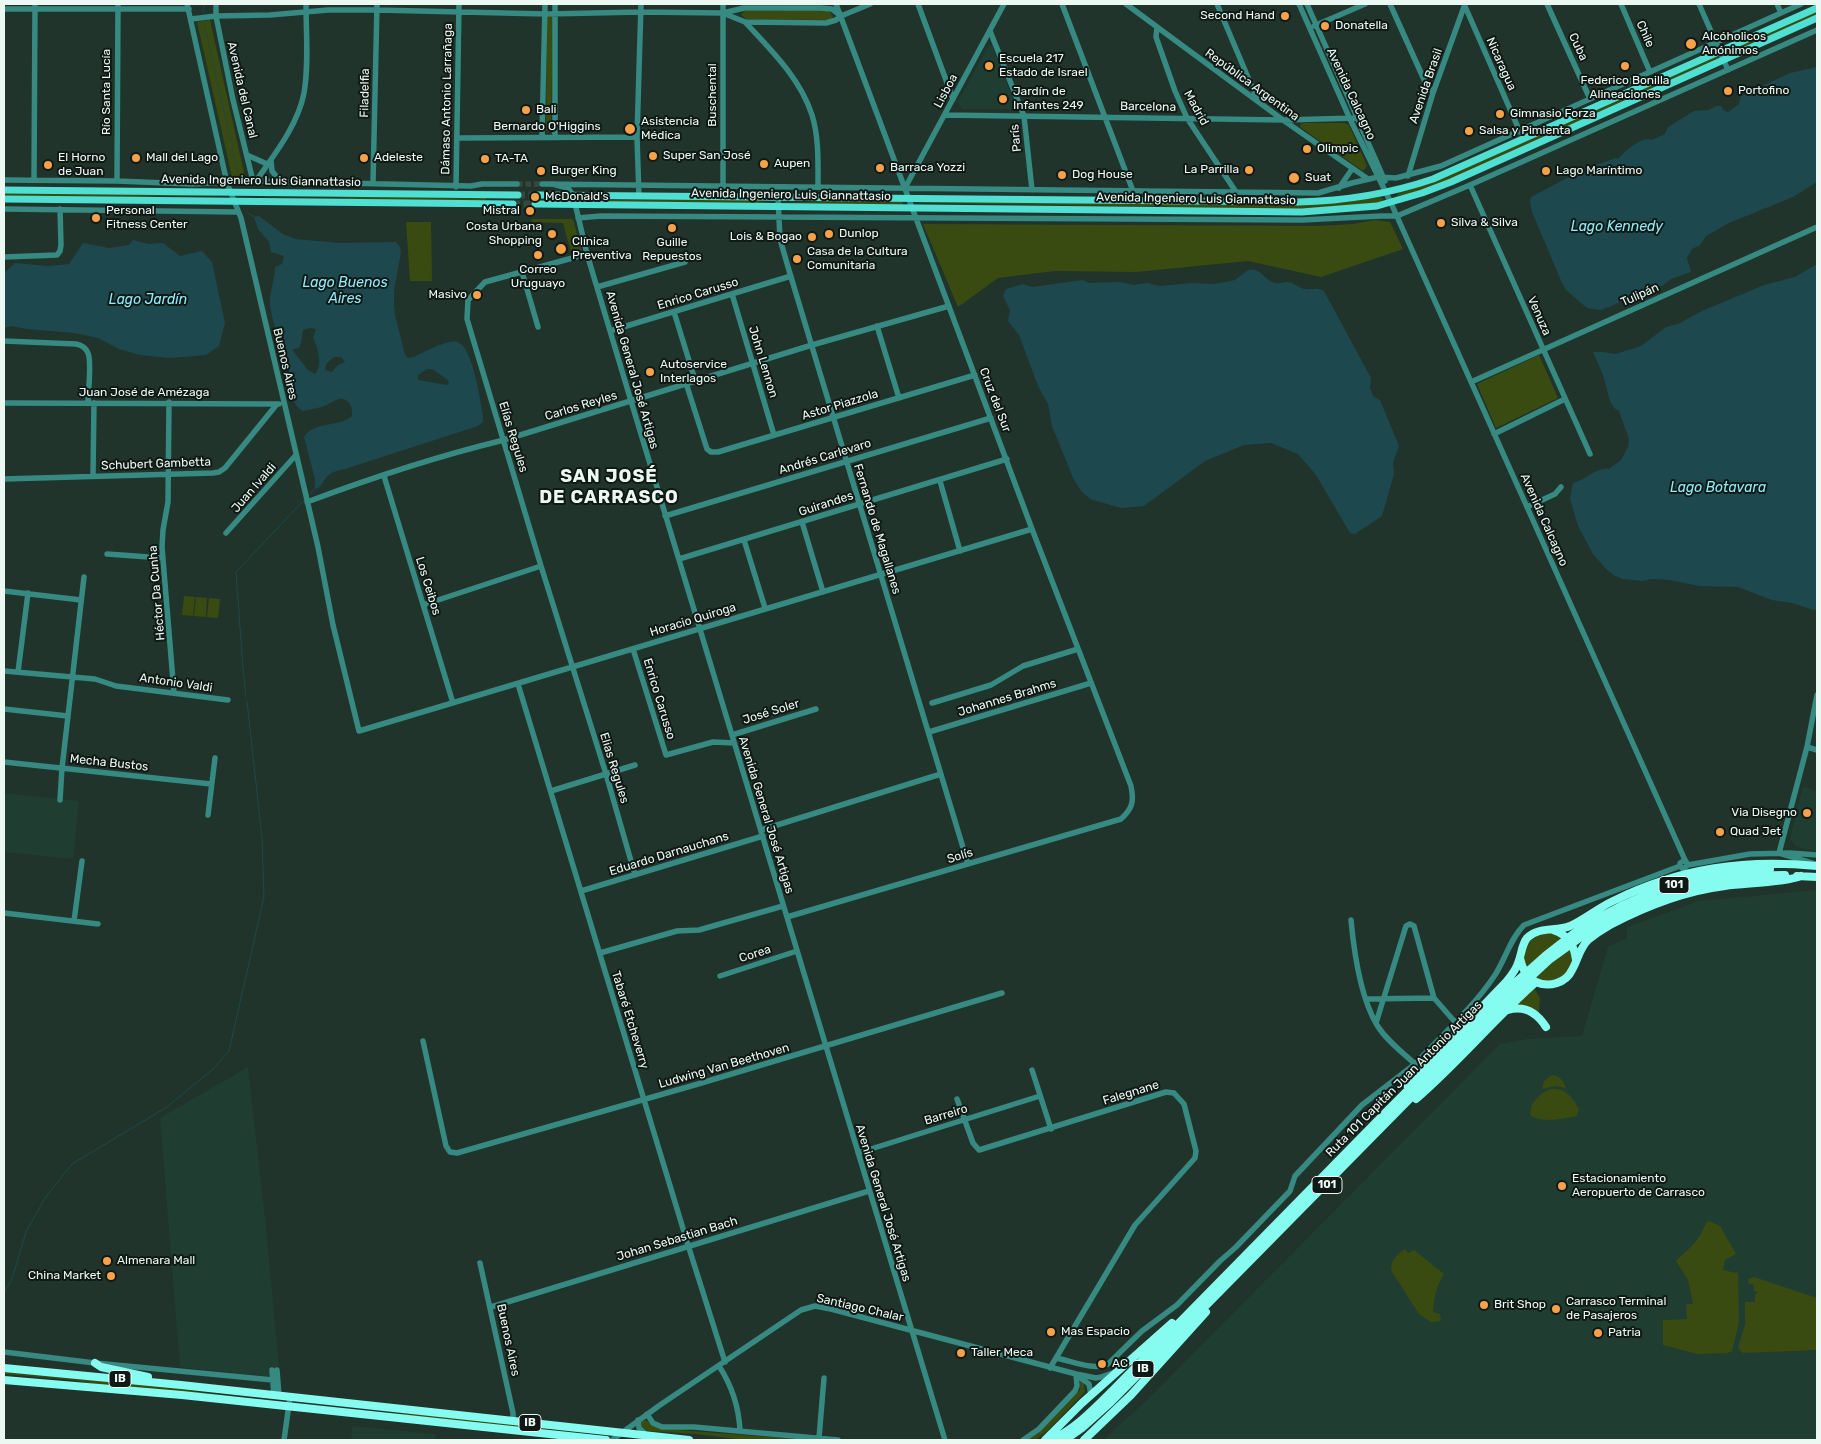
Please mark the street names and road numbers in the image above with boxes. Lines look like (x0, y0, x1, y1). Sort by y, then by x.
street label: Chile (1633, 18, 1657, 50)
street label: Dámaso Antonio Larrañaga (438, 23, 456, 175)
street label: Cuba (1565, 31, 1591, 63)
street label: Nicaragua (1483, 35, 1519, 93)
street label: Avenida del Canal (224, 40, 260, 140)
street label: República Argentina (1202, 46, 1302, 124)
street label: Avenida Calcagno (1323, 46, 1379, 142)
street label: Avenida Brasil (1406, 46, 1446, 126)
street label: Río Santa Lucía (100, 49, 114, 135)
street label: Buschental (706, 63, 720, 127)
street label: Filadelfia (357, 68, 373, 118)
street label: Lisboa (931, 72, 961, 110)
street label: Madrid (1181, 88, 1211, 128)
street label: Barcelona (1120, 99, 1176, 115)
street label: Bernardo O'Higgins (493, 120, 601, 134)
street label: París (1007, 123, 1025, 153)
street label: Avenida Ingeniero Luis Giannattasio (161, 172, 361, 190)
street label: Avenida Ingeniero Luis Giannattasio (691, 186, 891, 204)
street label: Avenida Ingeniero Luis Giannattasio (1096, 190, 1296, 208)
street label: Enrico Carusso (656, 275, 740, 313)
street label: Tulipán (1619, 280, 1661, 310)
street label: Avenida General José Artigas (602, 289, 662, 451)
street label: Venuza (1524, 294, 1554, 338)
street label: John Lennon (745, 324, 781, 400)
street label: Buenos Aires (270, 327, 300, 401)
street label: Cruz del Sur (976, 366, 1014, 434)
street label: Juan José de Amézaga (79, 386, 209, 400)
street label: Astor Piazzola (800, 387, 880, 423)
street label: Carlos Reyles (543, 388, 619, 424)
street label: Elías Regules (495, 400, 531, 474)
street label: Andrés Carlevaro (777, 436, 873, 478)
street label: Schubert Gambetta (101, 455, 211, 473)
street label: Juan Ivaldi (229, 460, 279, 516)
street label: Fernando de Magallanes (850, 462, 904, 596)
street label: Avenida Calcagno (1517, 471, 1571, 569)
street label: Guirandes (797, 488, 855, 520)
street label: Héctor Da Cunha (146, 545, 168, 641)
street label: Los Ceibos (412, 555, 444, 617)
street label: Horacio Quiroga (648, 600, 738, 640)
street label: Enrico Carusso (640, 657, 678, 741)
street label: Antonio Valdi (139, 671, 213, 695)
street label: Johannes Brahms (956, 676, 1058, 720)
street label: José Soler (741, 697, 801, 727)
street label: Elias Regules (596, 731, 632, 805)
street label: Avenida General José Artigas (735, 735, 797, 895)
street label: Mecha Bustos (69, 752, 149, 774)
street label: Eduardo Darnauchans (608, 829, 730, 879)
street label: Solís (945, 845, 975, 867)
road number: 101 (1659, 876, 1689, 894)
street label: Corea (737, 942, 773, 966)
street label: Tabaré Etcheverry (608, 969, 652, 1071)
street label: Ruta 101 Capitán Juan Antonio Artigas (1323, 998, 1485, 1160)
street label: Ludwing Van Beethoven (657, 1040, 791, 1092)
street label: Falegnane (1101, 1078, 1161, 1108)
street label: Barreiro (923, 1102, 969, 1128)
street label: Avenida General José Artigas (852, 1123, 914, 1283)
road number: 101 (1312, 1176, 1342, 1194)
street label: Johan Sebastian Bach (615, 1214, 739, 1264)
street label: Santiago Chalar (815, 1291, 905, 1325)
street label: Buenos Aires (493, 1303, 523, 1377)
road number: IB (1132, 1360, 1154, 1378)
road number: IB (109, 1370, 131, 1388)
road number: IB (519, 1415, 541, 1432)

